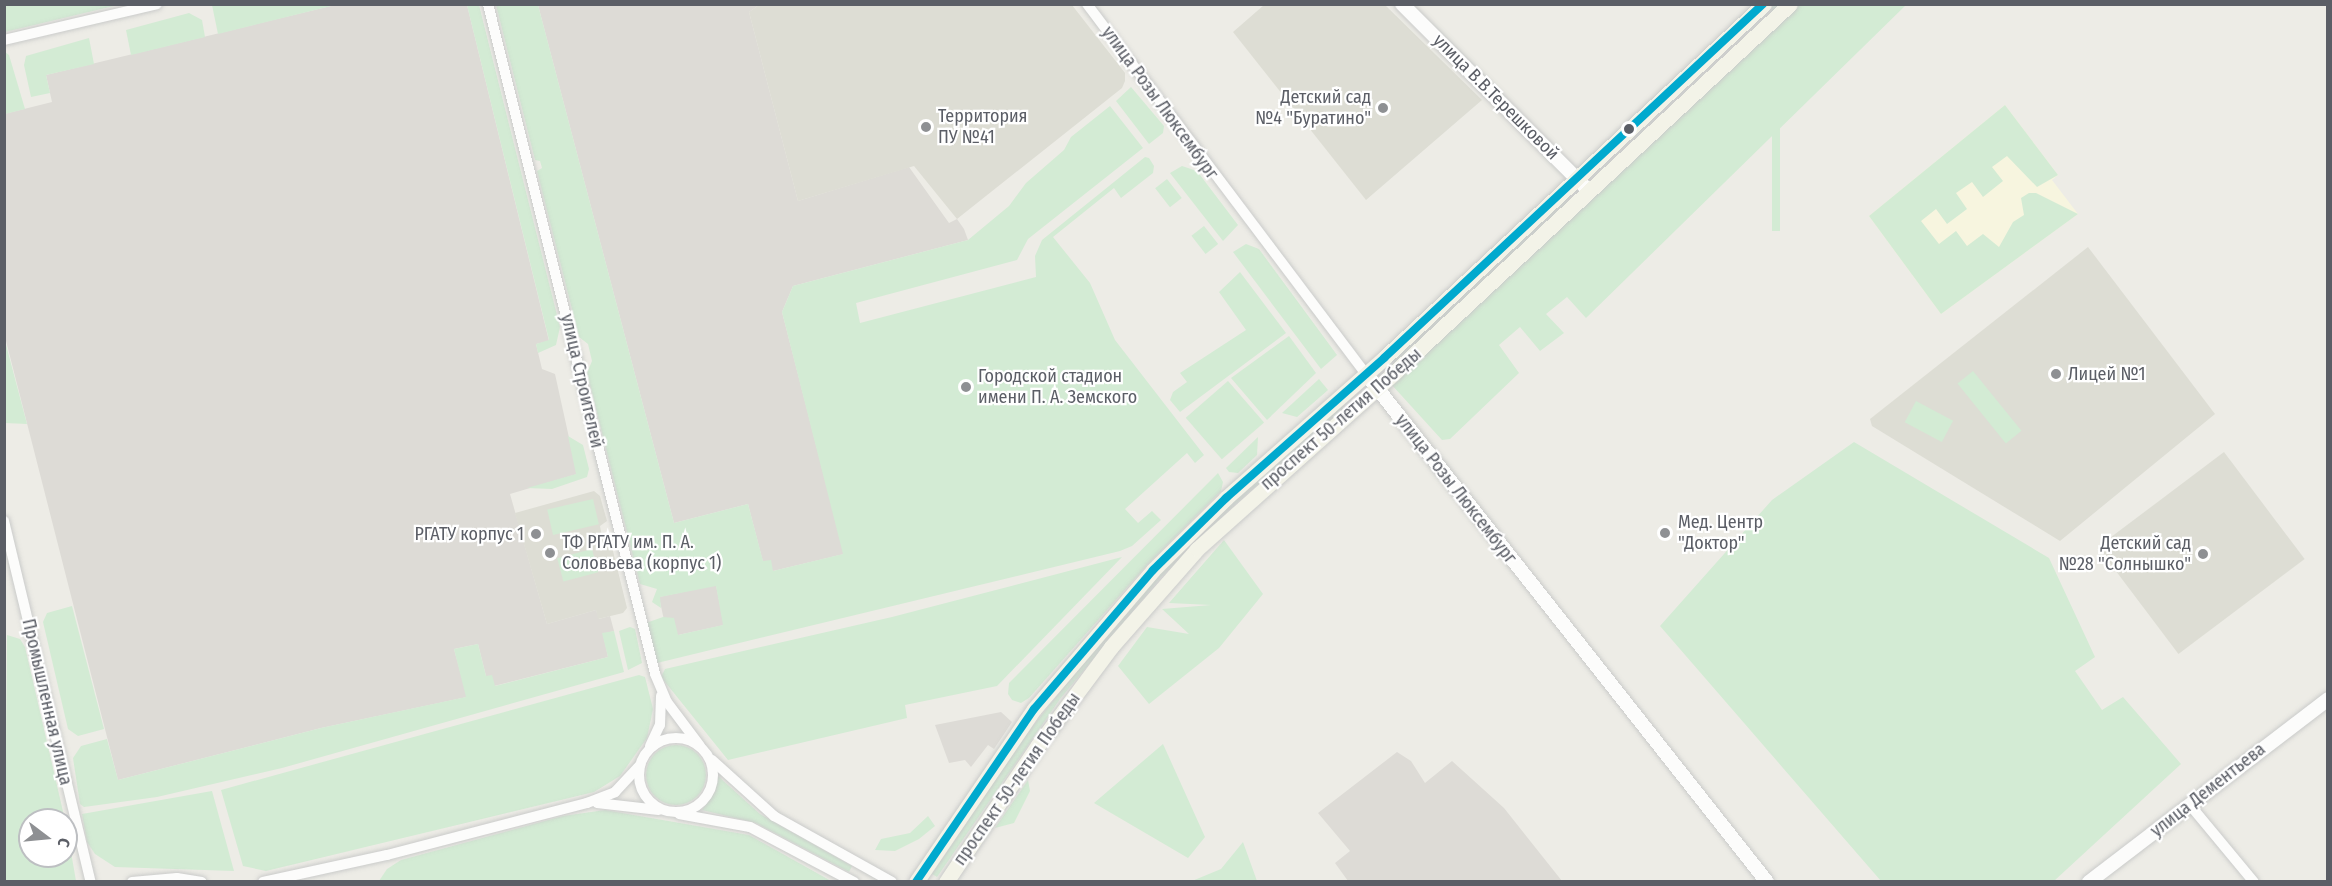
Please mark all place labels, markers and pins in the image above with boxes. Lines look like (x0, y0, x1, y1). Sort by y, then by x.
place label: Детский сад №4 "Буратино" (1255, 87, 1371, 130)
marker: Детский сад №4 "Буратино" (1376, 101, 1390, 115)
place label: Территория ПУ №41 (938, 106, 1028, 148)
marker: Территория ПУ №41 (919, 120, 933, 134)
unlabelled marker (1623, 123, 1635, 135)
place label: Лицей №1 (2068, 363, 2146, 385)
place label: Городской стадион имени П. А. Земского (978, 366, 1137, 409)
marker: Лицей №1 (2049, 367, 2063, 381)
marker: Городской стадион имени П. А. Земского (959, 380, 973, 394)
place label: Мед. Центр "Доктор" (1678, 512, 1763, 554)
place label: РГАТУ корпус 1 (414, 523, 524, 545)
marker: Мед. Центр "Доктор" (1656, 524, 1674, 542)
marker: РГАТУ корпус 1 (529, 527, 543, 541)
place label: ТФ РГАТУ им. П. А. Соловьева (корпус 1) (562, 532, 721, 574)
place label: Детский сад №28 "Солнышко" (2059, 533, 2191, 576)
marker: ТФ РГАТУ им. П. А. Соловьева (корпус 1) (543, 546, 557, 560)
marker: Детский сад №28 "Солнышко" (2196, 547, 2210, 561)

